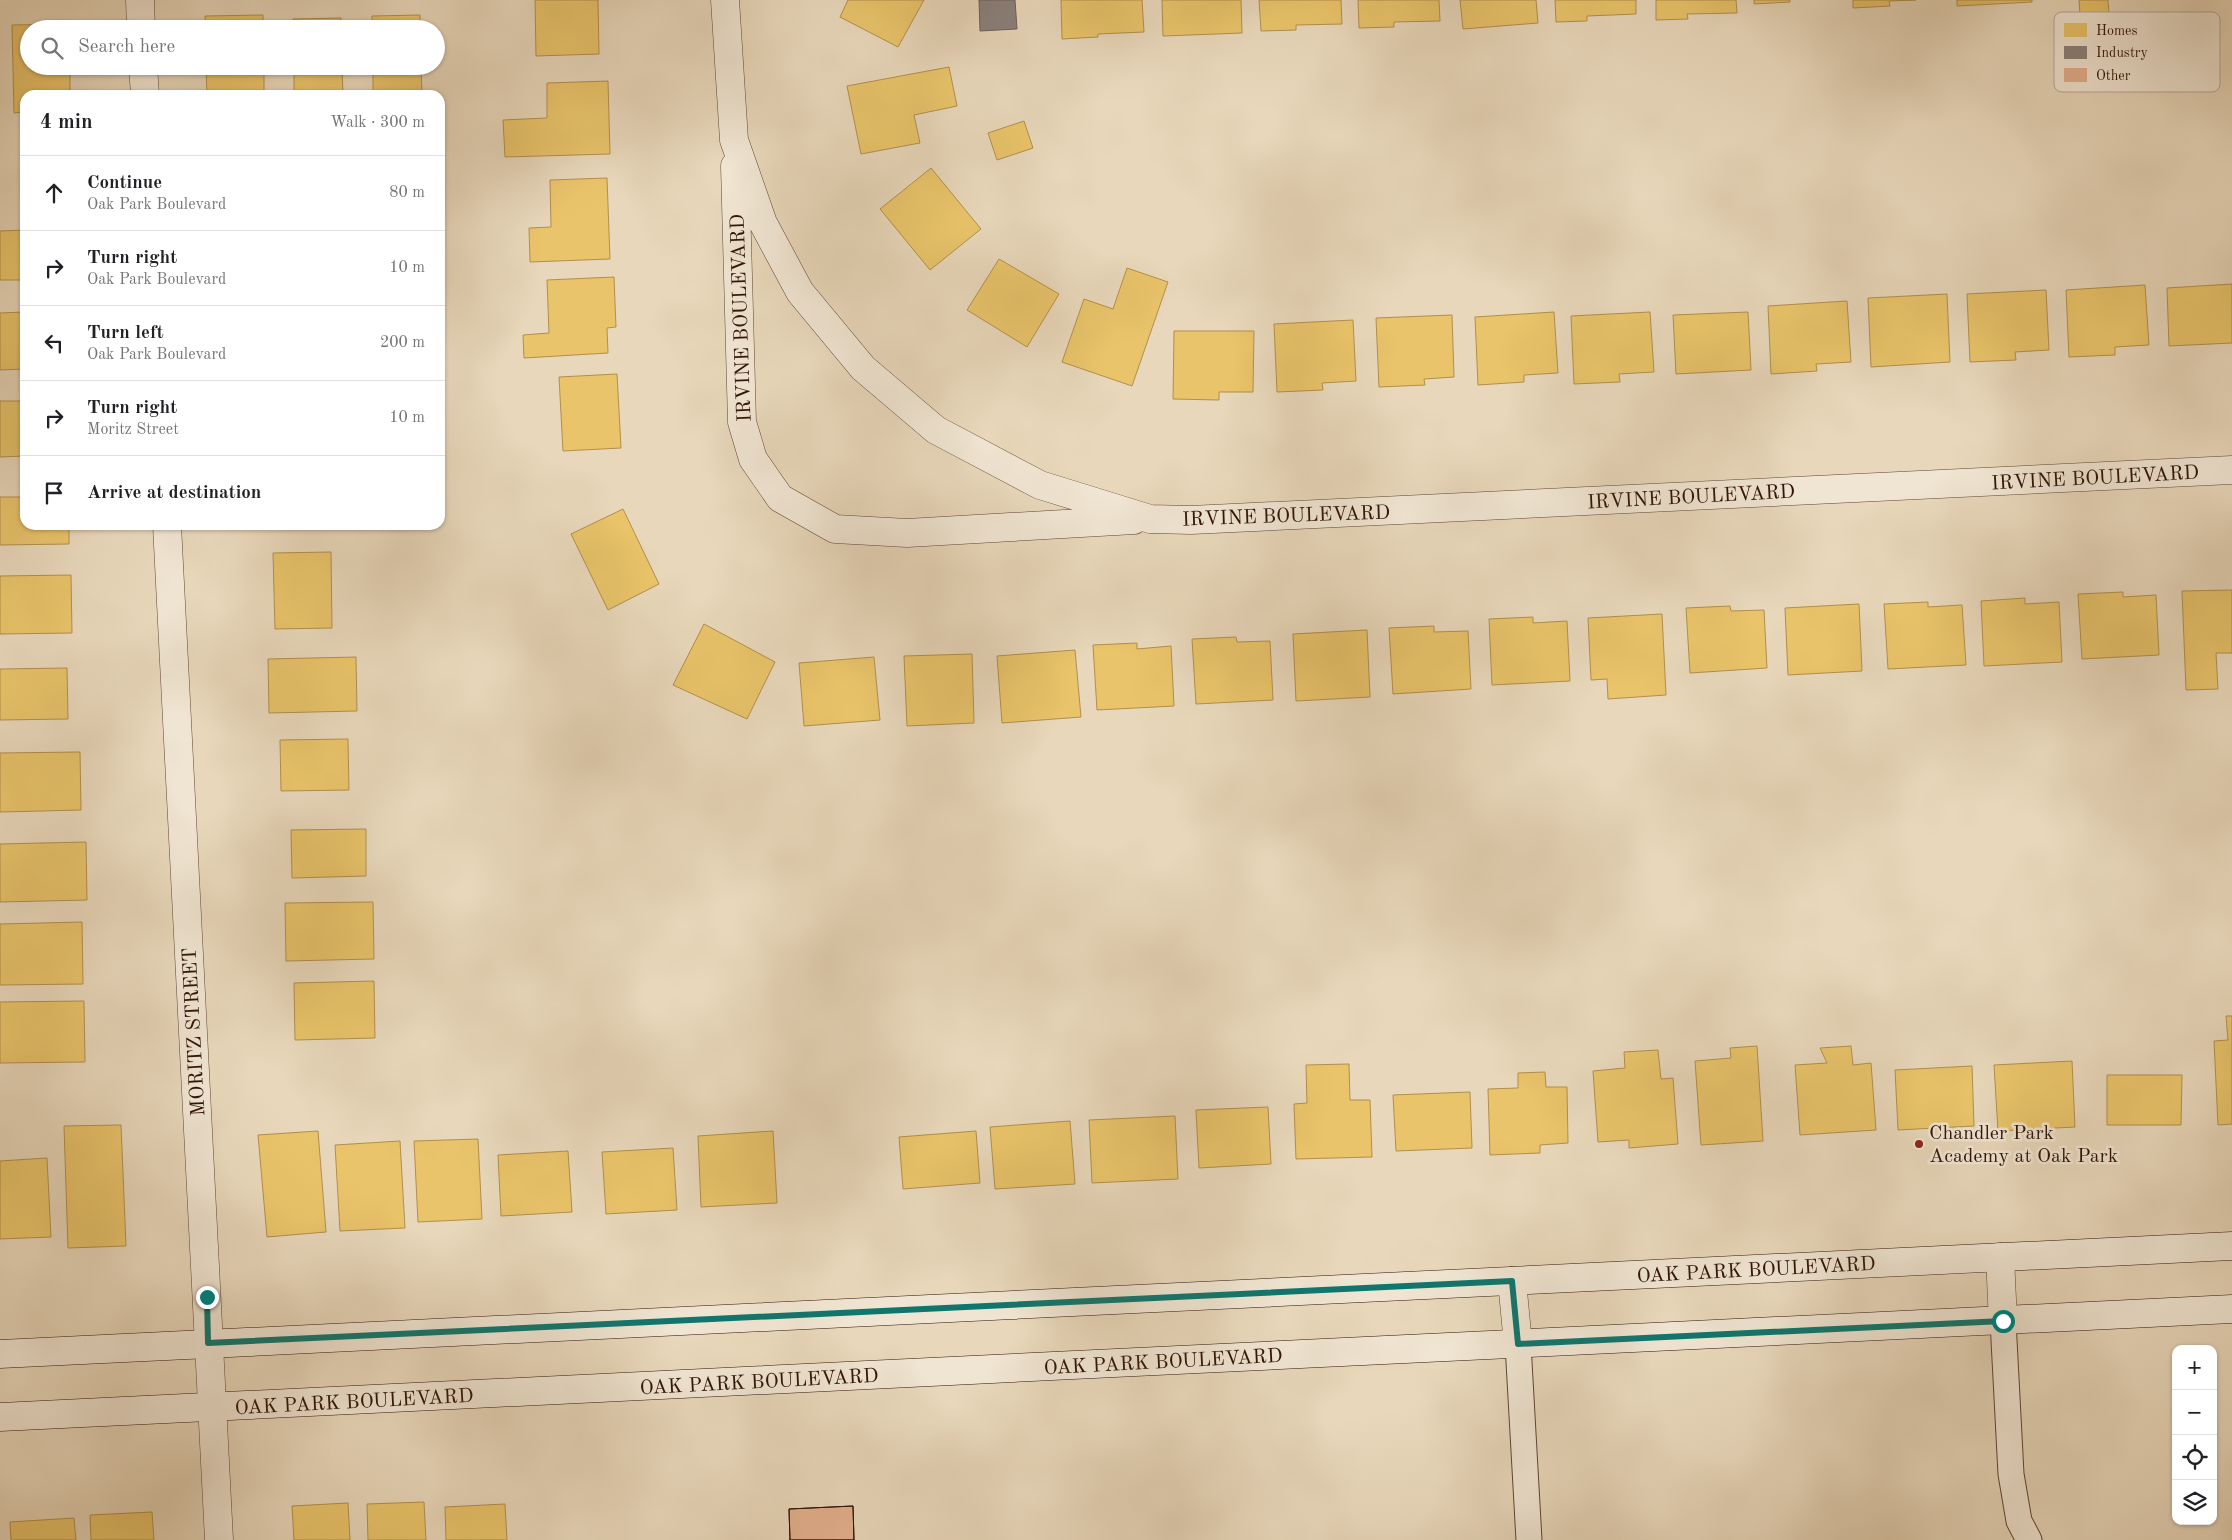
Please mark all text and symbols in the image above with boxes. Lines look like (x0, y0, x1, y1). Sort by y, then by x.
legend (2054, 12, 2220, 92)
search box (20, 20, 445, 75)
text: Homes (2096, 24, 2138, 38)
icon: search (38, 34, 66, 62)
text: Search here (78, 38, 175, 57)
text: Industry (2096, 46, 2149, 60)
text: Other (2096, 69, 2131, 83)
text: 4 min (40, 112, 93, 133)
text: Walk · 300 m (330, 115, 425, 131)
text: Continue (87, 174, 162, 193)
icon: ahead (40, 179, 68, 207)
text: 80 m (389, 185, 425, 201)
text: Oak Park Boulevard (87, 197, 226, 213)
street label: IRVINE BOULEVARD (728, 214, 756, 422)
text: Turn right (87, 249, 177, 268)
icon: right (40, 254, 68, 282)
text: 10 m (389, 260, 425, 276)
text: Oak Park Boulevard (87, 272, 226, 288)
text: Turn left (87, 324, 164, 343)
icon: left (40, 329, 68, 357)
text: 200 m (380, 335, 425, 351)
text: Oak Park Boulevard (87, 347, 226, 363)
text: Turn right (87, 399, 177, 418)
icon: right (40, 404, 68, 432)
text: 10 m (389, 410, 425, 426)
text: Moritz Street (87, 422, 179, 438)
street label: IRVINE BOULEVARD (1991, 464, 2200, 494)
icon: arrive (40, 479, 68, 507)
street label: IRVINE BOULEVARD (1587, 483, 1796, 513)
text: Arrive at destination (87, 484, 261, 503)
street label: IRVINE BOULEVARD (1182, 503, 1390, 531)
street label: MORITZ STREET (181, 947, 209, 1117)
place label: Chandler Park Academy at Oak Park (1929, 1124, 2118, 1167)
marker: Chandler Park Academy at Oak Park (1913, 1138, 1925, 1150)
street label: OAK PARK BOULEVARD (1636, 1255, 1876, 1287)
route end (196, 1286, 219, 1309)
route start (1992, 1310, 2015, 1333)
map controls (2172, 1345, 2217, 1525)
button: + (2172, 1345, 2217, 1390)
street label: OAK PARK BOULEVARD (1043, 1347, 1283, 1379)
street label: OAK PARK BOULEVARD (639, 1367, 879, 1399)
street label: OAK PARK BOULEVARD (234, 1387, 474, 1419)
button: − (2172, 1390, 2217, 1435)
button: locate (2172, 1435, 2217, 1480)
button: layers (2172, 1480, 2217, 1525)

